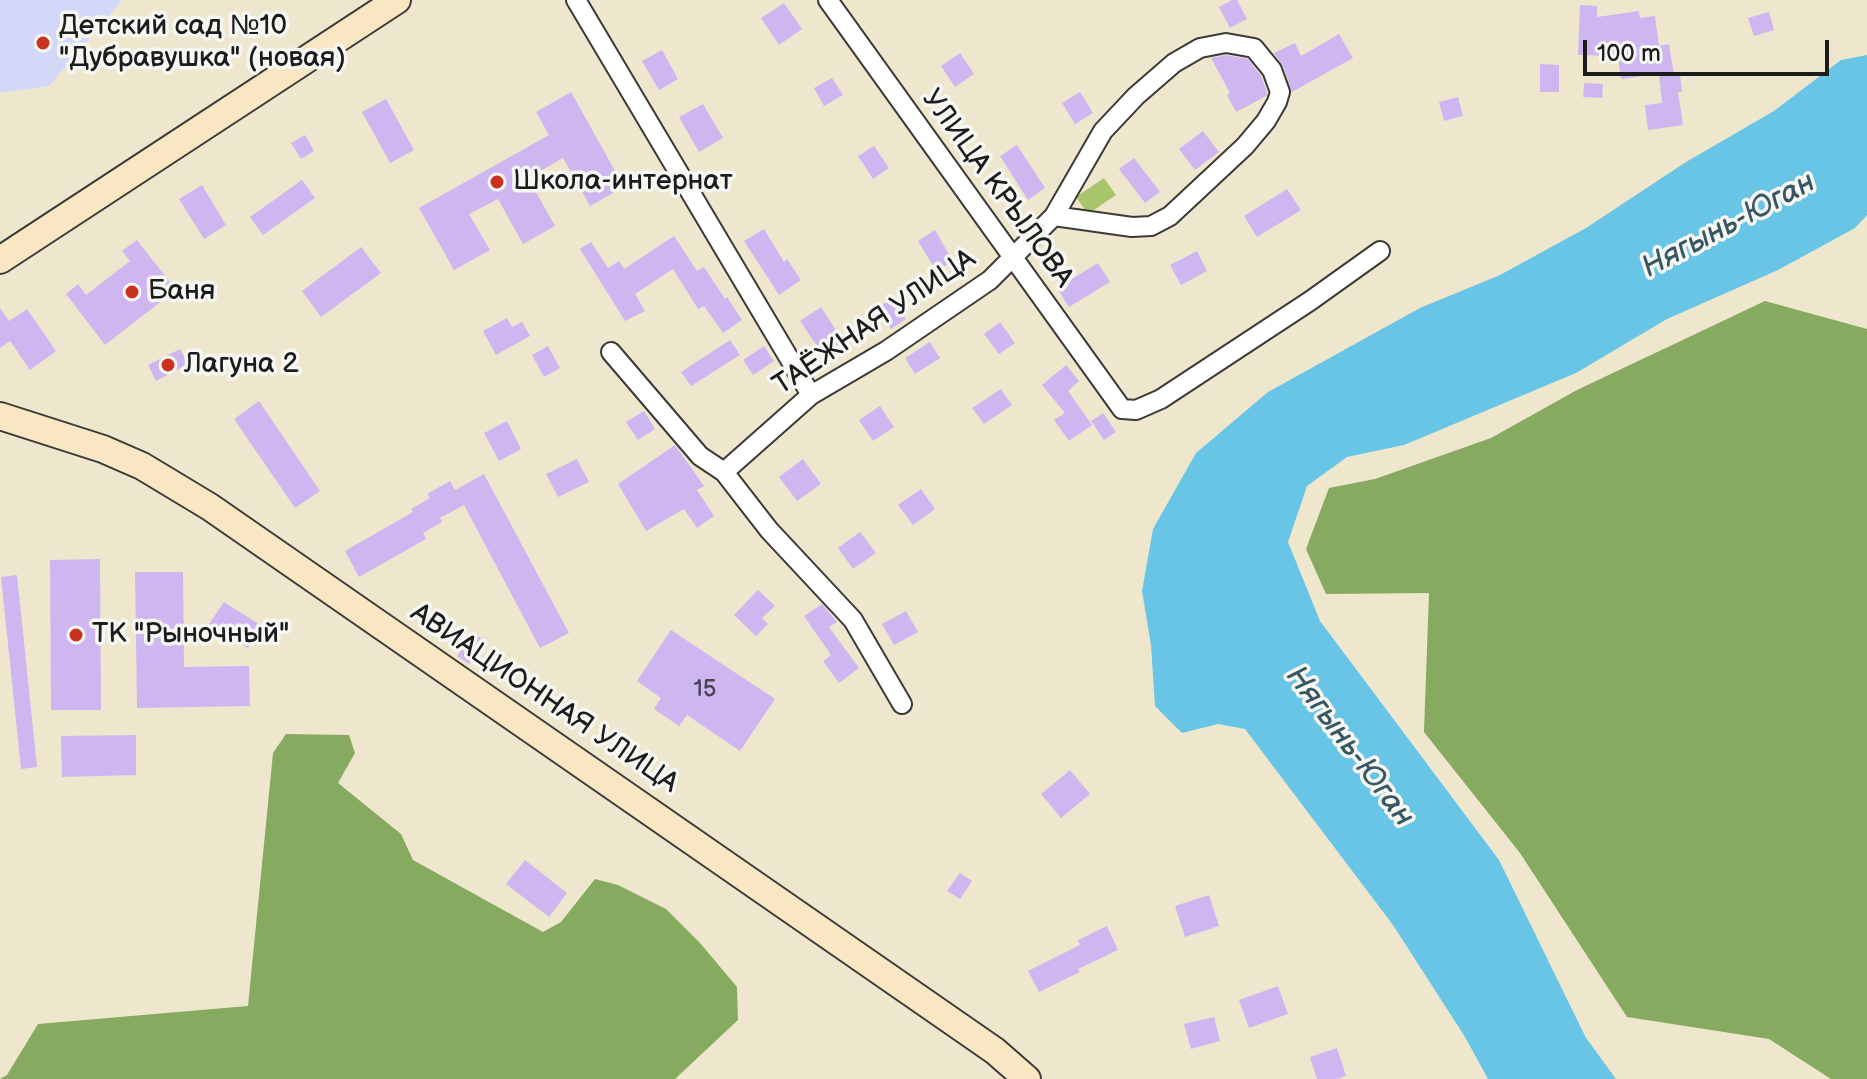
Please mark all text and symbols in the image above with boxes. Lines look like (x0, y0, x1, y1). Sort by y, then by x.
place label: Детский сад №10 "Дубравушка" (новая) (59, 10, 346, 76)
scale bar (1587, 24, 1833, 74)
marker: Детский сад №10 "Дубравушка" (новая) (34, 34, 52, 52)
text: 100 m (1597, 39, 1661, 68)
street label: УЛИЦА КРЫЛОВА (914, 84, 1080, 294)
place label: Школа-интернат (513, 165, 733, 199)
water label: Нягынь-Юган (1636, 165, 1822, 287)
marker: Школа-интернат (488, 173, 506, 191)
street label: ТАЁЖНАЯ УЛИЦА (767, 243, 983, 403)
place label: Баня (148, 275, 215, 309)
marker: Баня (123, 283, 141, 301)
place label: Лагуна 2 (184, 348, 299, 382)
marker: Лагуна 2 (159, 356, 177, 374)
street label: АВИАЦИОННАЯ УЛИЦА (404, 597, 684, 801)
place label: ТК "Рыночный" (92, 618, 290, 652)
marker: ТК "Рыночный" (67, 626, 85, 644)
water label: Нягынь-Юган (1277, 660, 1421, 834)
house number: 15 (693, 676, 717, 704)

